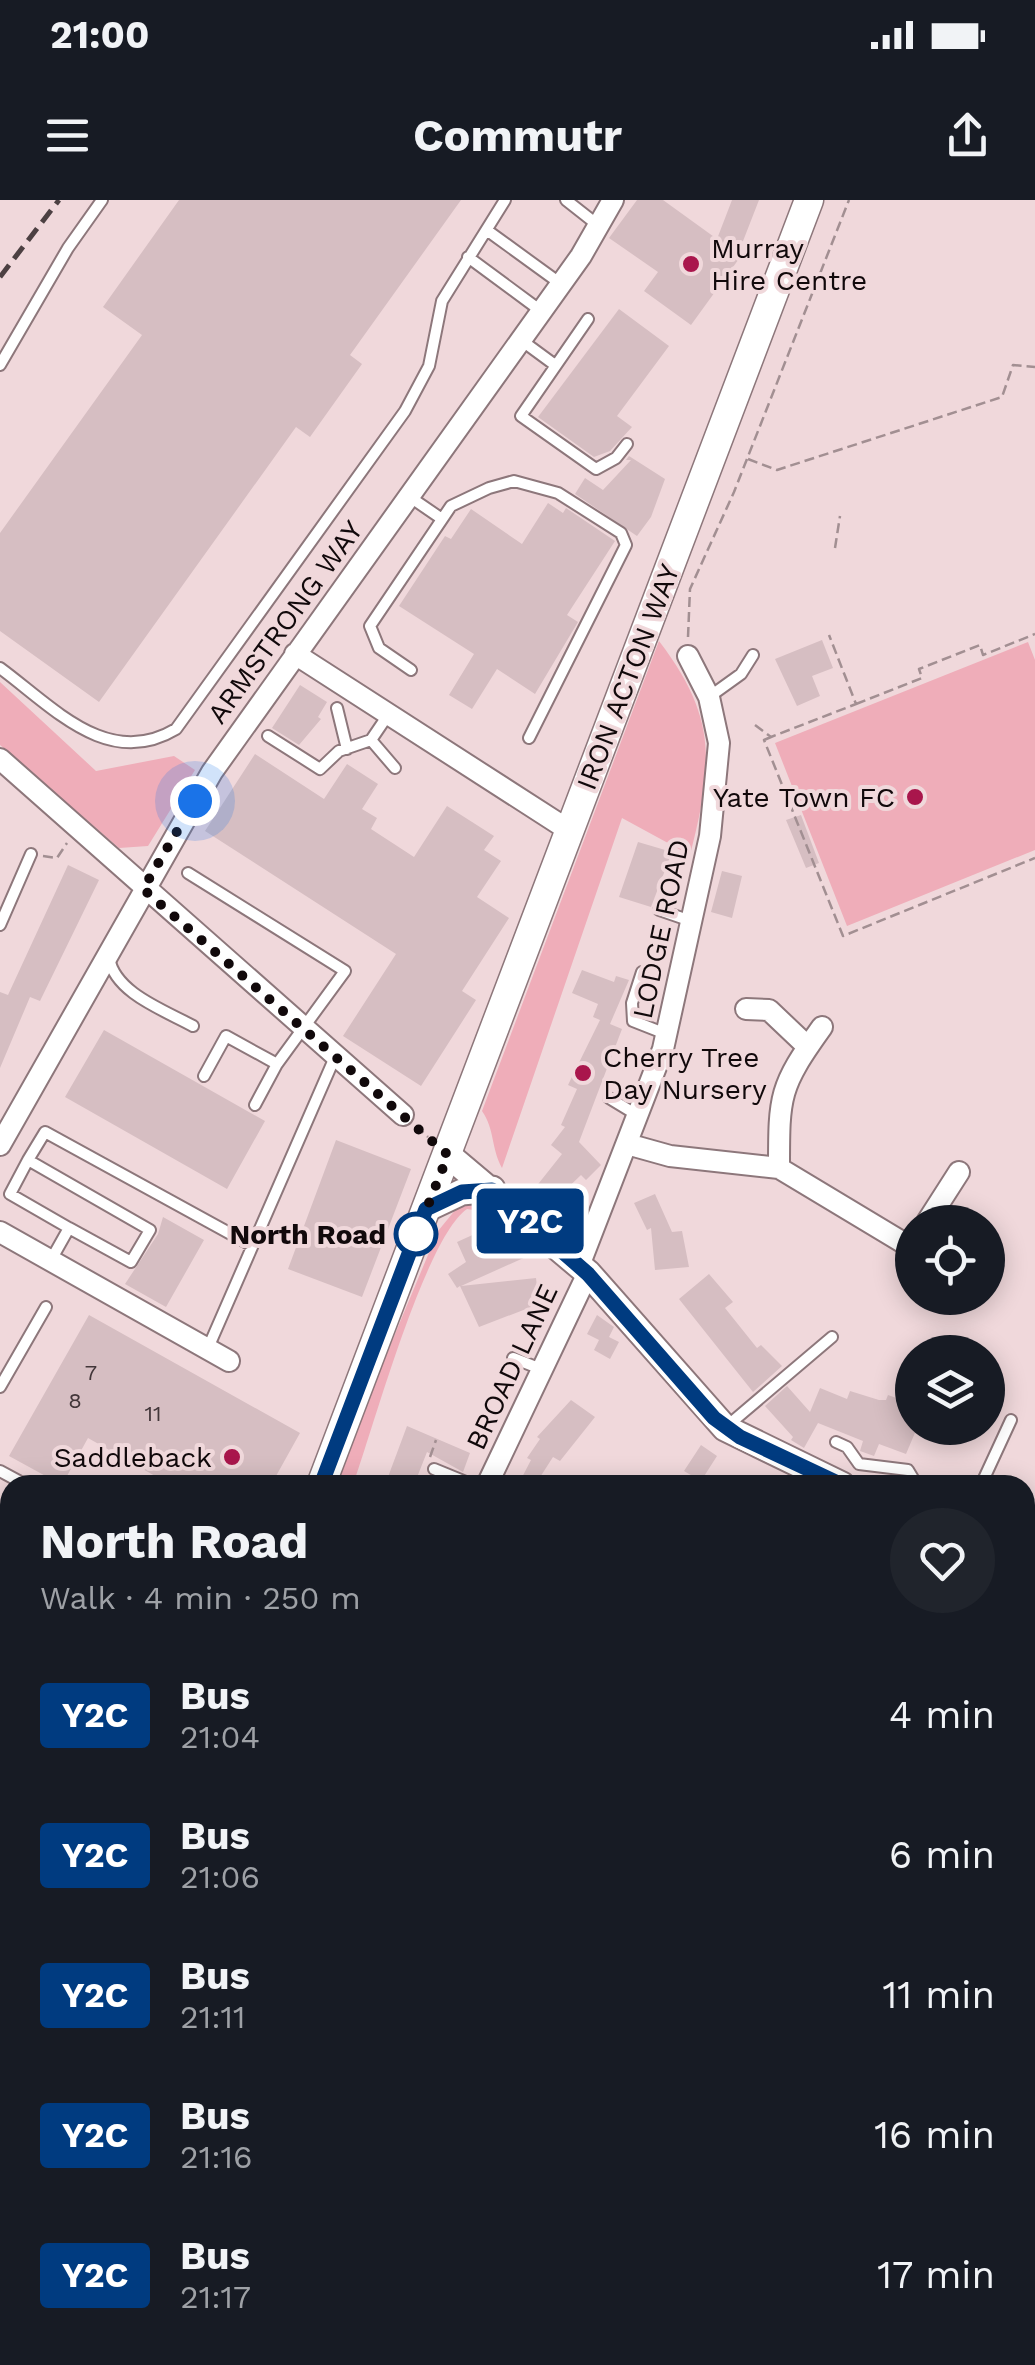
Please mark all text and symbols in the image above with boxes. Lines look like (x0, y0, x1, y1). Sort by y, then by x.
text: 21:00 (50, 13, 149, 57)
icon: menu (40, 108, 95, 163)
icon: share (940, 108, 995, 163)
text: Commutr (413, 109, 622, 162)
place label: Murray Hire Centre (711, 232, 867, 297)
marker: Murray Hire Centre (680, 253, 702, 275)
street label: ARMSTRONG WAY (200, 514, 370, 730)
street label: IRON ACTON WAY (570, 560, 686, 794)
your location (170, 776, 220, 826)
place label: Yate Town FC (713, 781, 895, 814)
marker: Yate Town FC (904, 786, 926, 808)
street label: LODGE ROAD (626, 836, 696, 1022)
place label: Cherry Tree Day Nursery (603, 1041, 767, 1106)
marker: Cherry Tree Day Nursery (572, 1062, 594, 1084)
line badge: Y2C (472, 1188, 588, 1254)
text: Y2C (497, 1200, 563, 1242)
map controls (895, 1205, 1005, 1445)
button: locate (895, 1205, 1005, 1315)
marker: North Road (395, 1213, 437, 1255)
place label: North Road (230, 1218, 386, 1251)
street label: BROAD LANE (459, 1279, 565, 1455)
button: layers (895, 1335, 1005, 1445)
house number: 7 (85, 1360, 97, 1385)
house number: 8 (68, 1388, 82, 1413)
house number: 11 (144, 1401, 162, 1426)
place label: Saddleback (54, 1441, 212, 1474)
marker: Saddleback (221, 1446, 243, 1468)
button: heart (890, 1508, 995, 1613)
text: North Road (40, 1513, 308, 1570)
text: Walk · 4 min · 250 m (40, 1579, 361, 1617)
text: Bus (180, 1674, 250, 1718)
text: 4 min (889, 1693, 995, 1737)
text: Y2C (62, 1694, 128, 1736)
text: 21:04 (180, 1718, 260, 1756)
text: Bus (180, 1814, 250, 1858)
text: 6 min (889, 1833, 995, 1877)
text: Y2C (62, 1834, 128, 1876)
text: 21:06 (180, 1858, 260, 1896)
text: Bus (180, 1954, 250, 1998)
text: 11 min (883, 1973, 995, 2017)
text: Y2C (62, 1974, 128, 2016)
text: 21:11 (180, 1998, 246, 2036)
text: Bus (180, 2094, 250, 2138)
text: 16 min (874, 2113, 995, 2157)
text: Y2C (62, 2114, 128, 2156)
text: 21:16 (180, 2138, 253, 2176)
text: Bus (180, 2234, 250, 2278)
text: 17 min (877, 2253, 995, 2297)
text: Y2C (62, 2254, 128, 2296)
text: 21:17 (180, 2278, 251, 2316)

